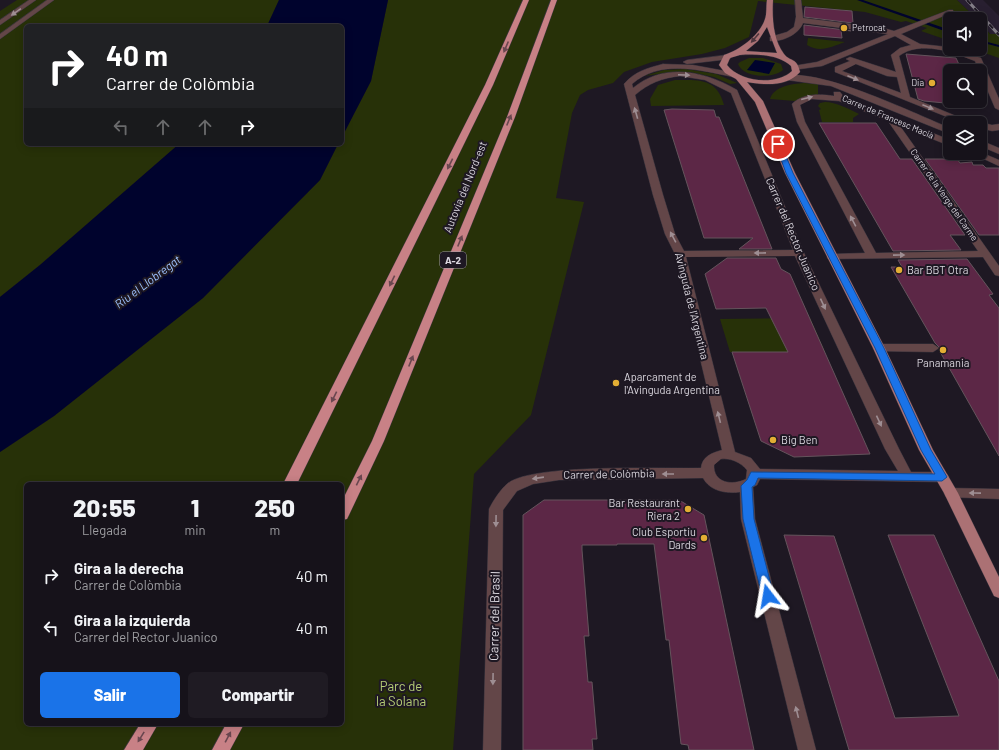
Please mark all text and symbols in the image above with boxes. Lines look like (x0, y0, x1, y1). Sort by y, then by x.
one-way arrow (11, 8, 22, 16)
map controls (943, 12, 987, 160)
button: sound (943, 12, 987, 56)
place label: Petrocat (852, 22, 886, 33)
marker: Petrocat (839, 23, 849, 33)
one-way arrow (750, 33, 760, 43)
text: 40 m (106, 38, 168, 72)
icon: right (40, 40, 92, 92)
one-way arrow (502, 41, 508, 53)
button: search (943, 64, 987, 108)
one-way arrow (678, 71, 690, 78)
text: Carrer de Colòmbia (106, 72, 255, 94)
one-way arrow (848, 75, 860, 81)
place label: Dia (912, 77, 924, 88)
marker: Dia (927, 78, 937, 88)
street label: Carrer de Francesc Macià (841, 92, 936, 141)
one-way arrow (801, 95, 814, 101)
one-way arrow (923, 105, 935, 111)
one-way arrow (633, 107, 639, 119)
one-way arrow (507, 114, 513, 126)
icon: left (110, 116, 132, 138)
icon: ahead (152, 116, 174, 138)
icon: ahead (194, 116, 216, 138)
icon: right (236, 116, 258, 138)
button: layers (943, 116, 987, 160)
pin (761, 127, 795, 161)
icon: arrive (767, 133, 789, 155)
street label: Autovia del Nord-est (440, 139, 489, 234)
street label: Carrer de la Verge del Carme (908, 147, 980, 243)
one-way arrow (447, 159, 453, 170)
street label: Carrer del Rector Juanico (764, 175, 823, 292)
one-way arrow (850, 215, 856, 227)
one-way arrow (669, 231, 676, 243)
one-way arrow (458, 234, 464, 246)
one-way arrow (753, 250, 766, 256)
water label: Riu el Llobregat (112, 251, 184, 311)
street label: Avinguda de l'Argentina (673, 251, 712, 361)
road number: A-2 (440, 252, 466, 268)
one-way arrow (893, 252, 906, 258)
place label: Bar BBT Otra (907, 263, 968, 276)
marker: Bar BBT Otra (894, 265, 904, 275)
one-way arrow (389, 275, 395, 286)
one-way arrow (820, 298, 826, 309)
marker: Panamania (938, 345, 948, 355)
one-way arrow (408, 356, 414, 367)
place label: Panamania (917, 356, 969, 369)
place label: Aparcament de l'Avinguda Argentina (624, 370, 720, 396)
marker: Aparcament de l'Avinguda Argentina (611, 378, 621, 388)
one-way arrow (331, 391, 337, 403)
one-way arrow (715, 411, 721, 423)
one-way arrow (876, 416, 882, 427)
place label: Big Ben (781, 433, 818, 446)
marker: Big Ben (768, 435, 778, 445)
street label: Carrer de Colòmbia (563, 466, 655, 481)
one-way arrow (661, 471, 674, 477)
one-way arrow (356, 475, 362, 486)
one-way arrow (532, 475, 544, 481)
one-way arrow (968, 490, 981, 496)
text: 20:55 (73, 493, 136, 522)
text: 1 (191, 493, 199, 522)
text: 250 (255, 493, 295, 522)
place label: Bar Restaurant Riera 2 (609, 496, 680, 522)
marker: Bar Restaurant Riera 2 (683, 504, 693, 514)
one-way arrow (493, 515, 499, 528)
text: Llegada (82, 522, 127, 538)
text: min (184, 522, 206, 538)
text: m (269, 522, 280, 538)
place label: Club Esportiu Dards (632, 525, 696, 551)
marker: Club Esportiu Dards (699, 533, 709, 543)
text: Gira a la derecha (74, 559, 184, 577)
icon: right (40, 565, 62, 587)
text: 40 m (296, 567, 328, 585)
street label: Carrer del Brasil (485, 571, 503, 661)
position arrow (747, 575, 789, 617)
text: Carrer de Colòmbia (74, 577, 181, 593)
text: Gira a la izquierda (74, 611, 190, 629)
icon: left (40, 617, 62, 639)
text: 40 m (296, 619, 328, 637)
text: Carrer del Rector Juanico (74, 629, 218, 645)
button: Salir (40, 672, 180, 718)
button: Compartir (188, 672, 328, 718)
one-way arrow (490, 673, 496, 686)
park label: Parc de la Solana (376, 678, 426, 709)
one-way arrow (794, 706, 800, 718)
one-way arrow (225, 731, 231, 743)
one-way arrow (137, 732, 145, 742)

